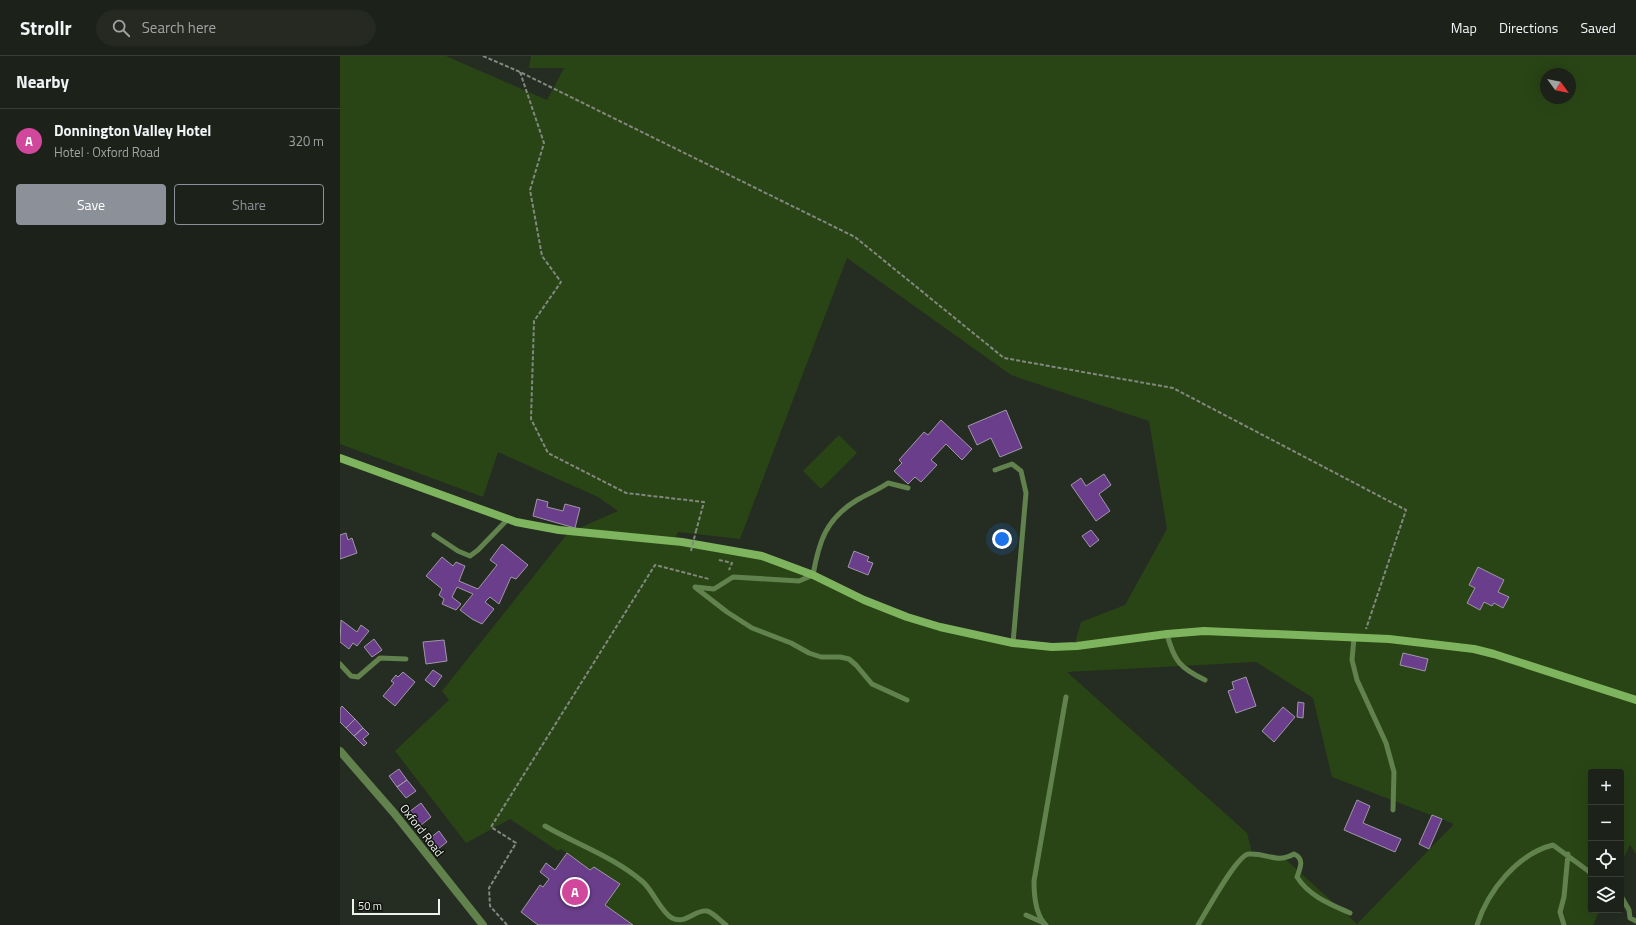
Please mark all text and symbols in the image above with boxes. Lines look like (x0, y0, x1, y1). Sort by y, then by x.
search box (96, 10, 376, 46)
text: Strollr (20, 13, 72, 42)
text: Search here (142, 16, 216, 39)
icon: search (110, 17, 132, 39)
text: Map (1451, 17, 1477, 38)
text: Directions (1499, 17, 1558, 38)
text: Saved (1580, 17, 1616, 38)
north arrow (1540, 68, 1576, 104)
text: Nearby (16, 69, 69, 95)
text: Donnington Valley Hotel (54, 119, 211, 142)
text: A (25, 131, 33, 151)
text: 320 m (288, 131, 324, 151)
text: Hotel · Oxford Road (54, 142, 160, 162)
button: Save (16, 184, 166, 225)
button: Share (174, 184, 324, 225)
your location (992, 529, 1012, 549)
map controls (1588, 769, 1624, 913)
button: + (1588, 769, 1624, 805)
street label: Oxford Road (395, 800, 449, 860)
button: − (1588, 805, 1624, 841)
button: locate (1588, 841, 1624, 877)
pin: A (562, 877, 588, 907)
button: layers (1588, 877, 1624, 913)
scale bar (352, 897, 440, 916)
text: 50 m (358, 898, 382, 914)

